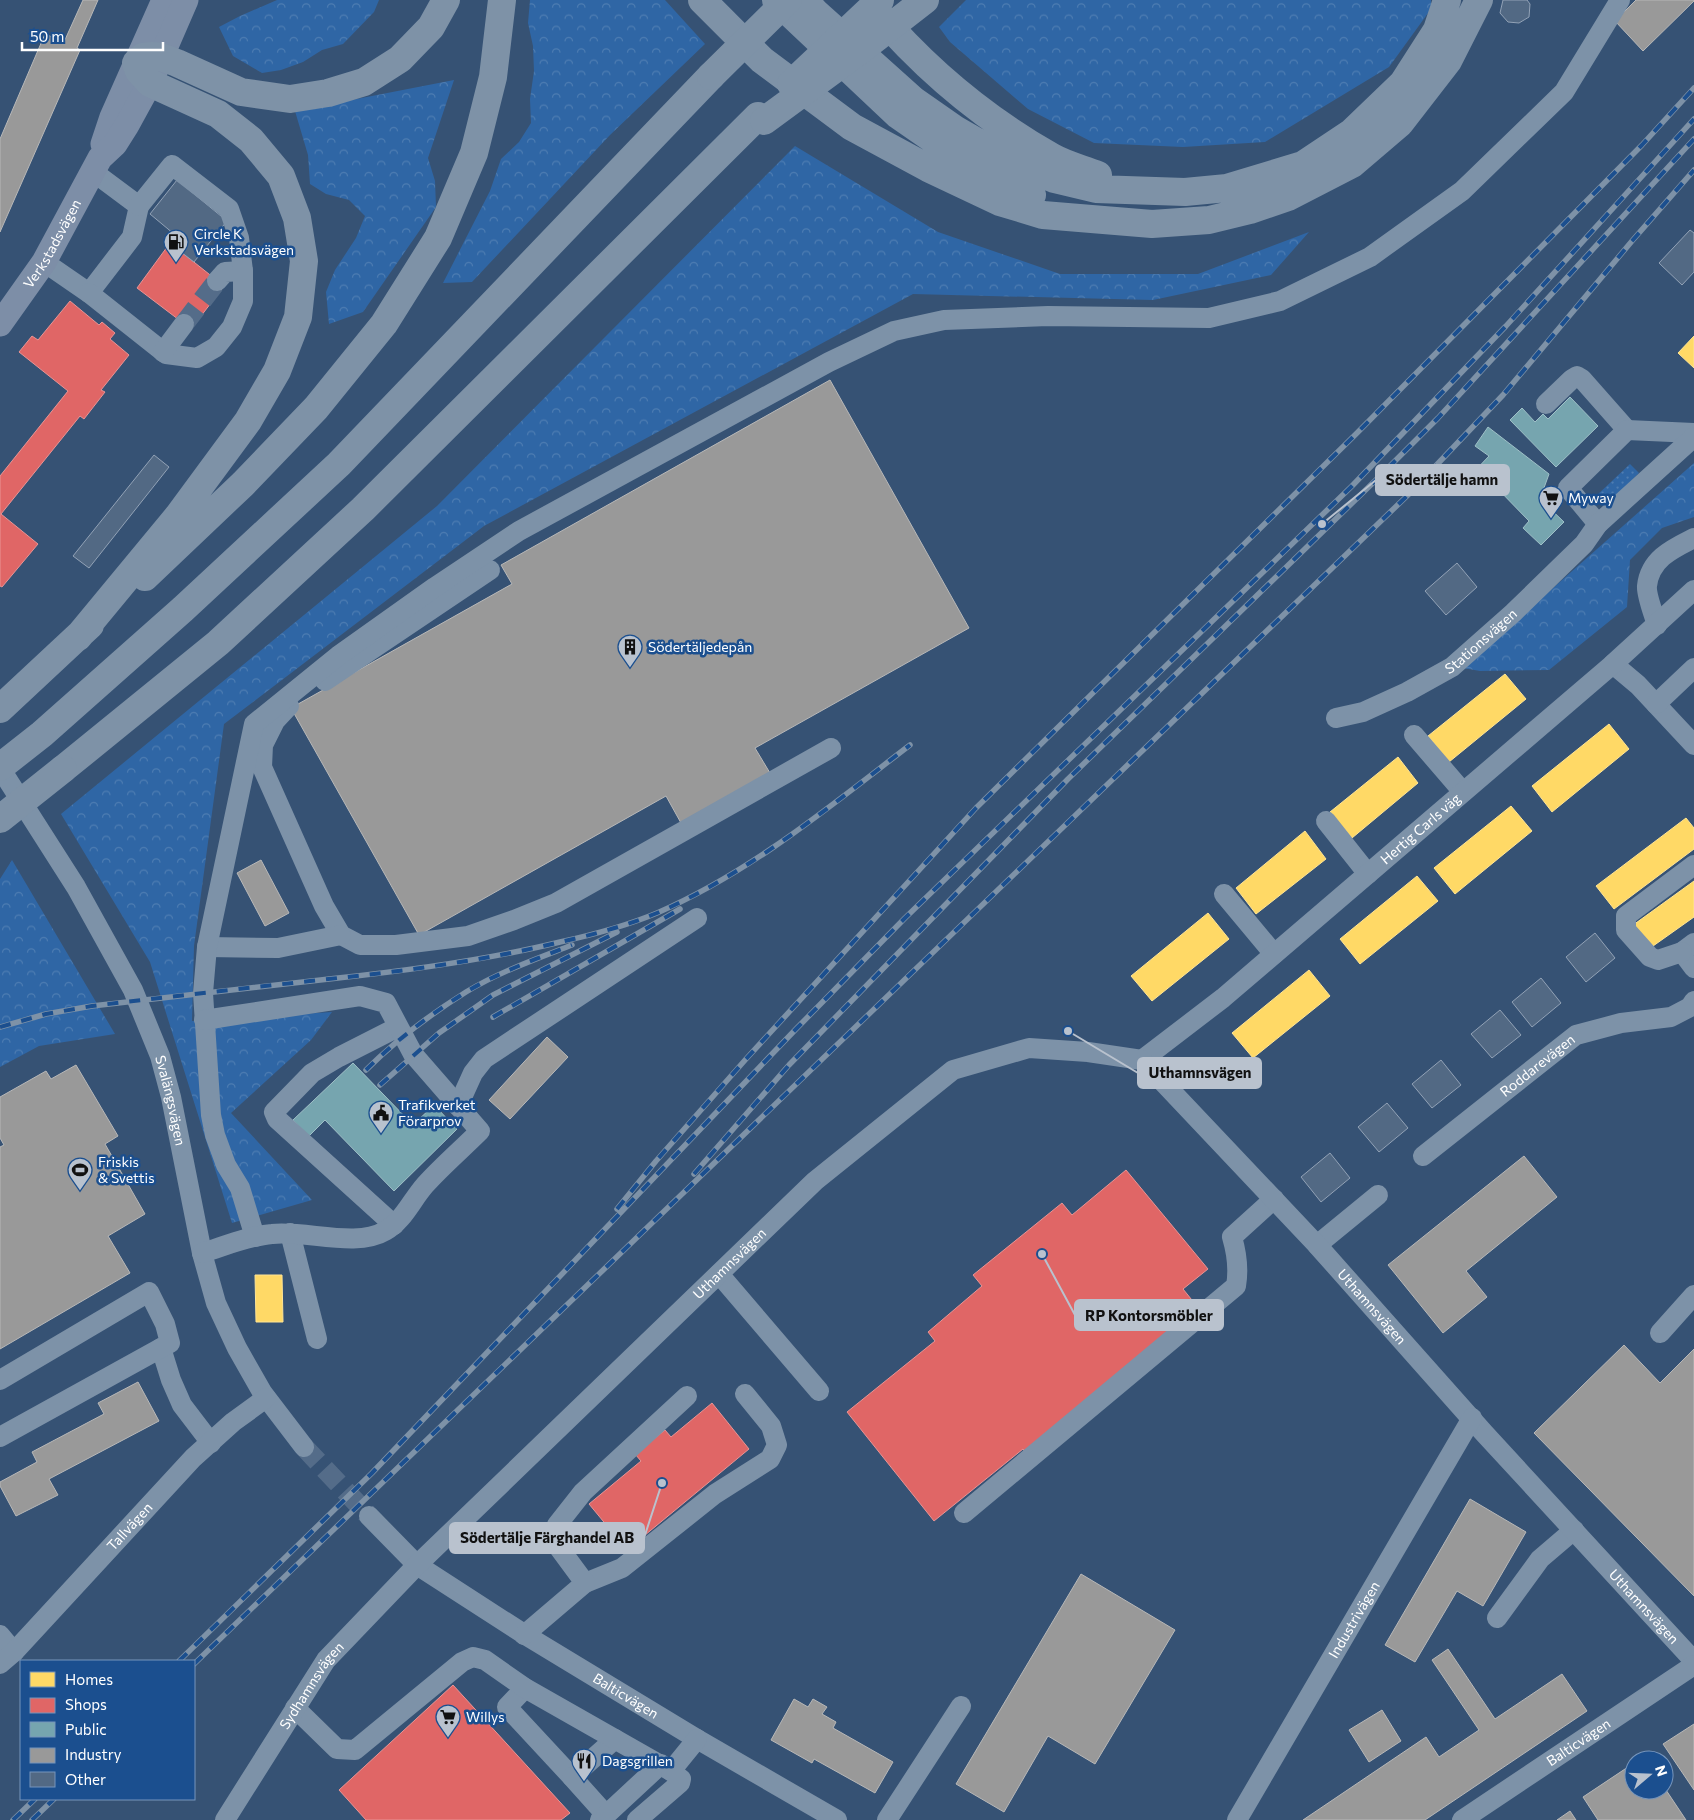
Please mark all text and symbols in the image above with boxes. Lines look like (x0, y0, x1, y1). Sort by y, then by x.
scale bar (22, 20, 164, 52)
text: 50 m (30, 27, 64, 45)
street label: Verkstadsvägen (19, 196, 84, 291)
place label: Circle K Verkstadsvägen (194, 225, 294, 258)
fuel station icon: Circle K Verkstadsvägen (163, 229, 189, 263)
callout: Södertälje hamn (1376, 465, 1509, 495)
text: Södertälje hamn (1386, 470, 1498, 488)
supermarket icon: Myway (1538, 485, 1564, 519)
place label: Myway (1568, 489, 1614, 506)
street label: Stationsvägen (1442, 605, 1520, 677)
building icon: Södertäljedepån (617, 634, 643, 668)
place label: Södertäljedepån (648, 638, 752, 655)
street label: Hertig Carls väg (1377, 789, 1464, 868)
street label: Roddarevägen (1496, 1030, 1578, 1100)
street label: Svalängsvägen (152, 1053, 189, 1147)
callout: Uthamnsvägen (1138, 1058, 1261, 1088)
text: Uthamnsvägen (1149, 1063, 1251, 1081)
place label: Trafikverket Förarprov (398, 1096, 476, 1129)
public building icon: Trafikverket Förarprov (368, 1100, 394, 1134)
place label: Friskis & Svettis (98, 1153, 155, 1186)
sports icon: Friskis & Svettis (67, 1157, 93, 1191)
street label: Uthamnsvägen (689, 1224, 769, 1302)
street label: Uthamnsvägen (1334, 1265, 1410, 1348)
callout: RP Kontorsmöbler (1075, 1300, 1223, 1330)
text: RP Kontorsmöbler (1085, 1306, 1213, 1324)
street label: Tallvägen (103, 1499, 156, 1554)
callout: Södertälje Färghandel AB (450, 1523, 644, 1553)
text: Södertälje Färghandel AB (460, 1528, 634, 1546)
street label: Uthamnsvägen (1606, 1566, 1683, 1647)
street label: Industrivägen (1325, 1578, 1383, 1661)
street label: Sydhamnsvägen (276, 1638, 347, 1732)
legend (20, 1660, 195, 1800)
street label: Balticvägen (590, 1669, 662, 1722)
text: Homes (65, 1670, 113, 1688)
text: Shops (65, 1695, 107, 1713)
supermarket icon: Willys (435, 1704, 461, 1738)
place label: Willys (466, 1708, 505, 1725)
street label: Balticvägen (1543, 1714, 1613, 1769)
text: Public (65, 1720, 107, 1738)
text: Industry (65, 1745, 122, 1763)
restaurant icon: Dagsgrillen (571, 1748, 597, 1782)
north arrow (1624, 1750, 1674, 1800)
place label: Dagsgrillen (602, 1752, 673, 1769)
text: N (1652, 1763, 1672, 1778)
text: Other (65, 1770, 106, 1788)

